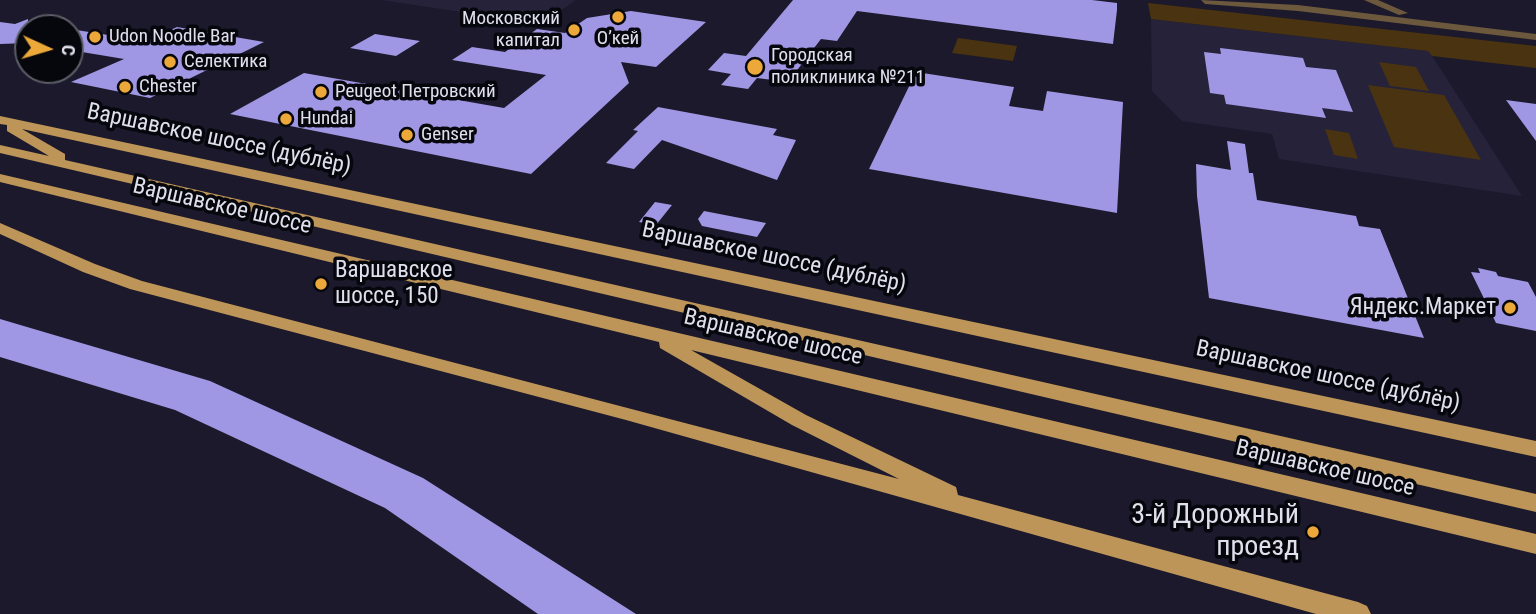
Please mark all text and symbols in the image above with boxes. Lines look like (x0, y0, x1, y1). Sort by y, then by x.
place label: Московский капитал (462, 8, 560, 52)
marker: О’кей (610, 9, 626, 25)
north arrow (14, 14, 84, 84)
marker: Московский капитал (566, 22, 582, 38)
place label: Udon Noodle Bar (109, 26, 235, 48)
place label: О’кей (597, 28, 639, 50)
marker: Udon Noodle Bar (87, 29, 103, 45)
text: С (57, 44, 80, 57)
place label: Городская поликлиника №211 (771, 45, 925, 89)
place label: Селектика (184, 51, 267, 73)
marker: Селектика (162, 54, 178, 70)
marker: Городская поликлиника №211 (745, 57, 765, 77)
place label: Chester (139, 76, 197, 98)
marker: Chester (117, 79, 133, 95)
place label: Peugeot Петровский (335, 81, 496, 103)
marker: Peugeot Петровский (313, 84, 329, 100)
street label: Варшавское шоссе (дублёр) (84, 99, 354, 181)
place label: Hundai (300, 108, 353, 130)
marker: Hundai (278, 111, 294, 127)
place label: Genser (421, 124, 474, 146)
marker: Genser (399, 127, 415, 143)
street label: Варшавское шоссе (130, 173, 314, 241)
street label: Варшавское шоссе (дублёр) (639, 217, 909, 299)
place label: Варшавское шоссе, 150 (335, 257, 452, 311)
marker: Варшавское шоссе, 150 (313, 276, 329, 292)
place label: Яндекс.Маркет (1350, 294, 1496, 322)
marker: Яндекс.Маркет (1502, 300, 1518, 316)
street label: Варшавское шоссе (681, 304, 865, 372)
street label: Варшавское шоссе (дублёр) (1193, 336, 1463, 418)
street label: Варшавское шоссе (1233, 435, 1417, 503)
place label: 3-й Дорожный проезд (1131, 499, 1299, 565)
marker: 3-й Дорожный проезд (1305, 524, 1321, 540)

